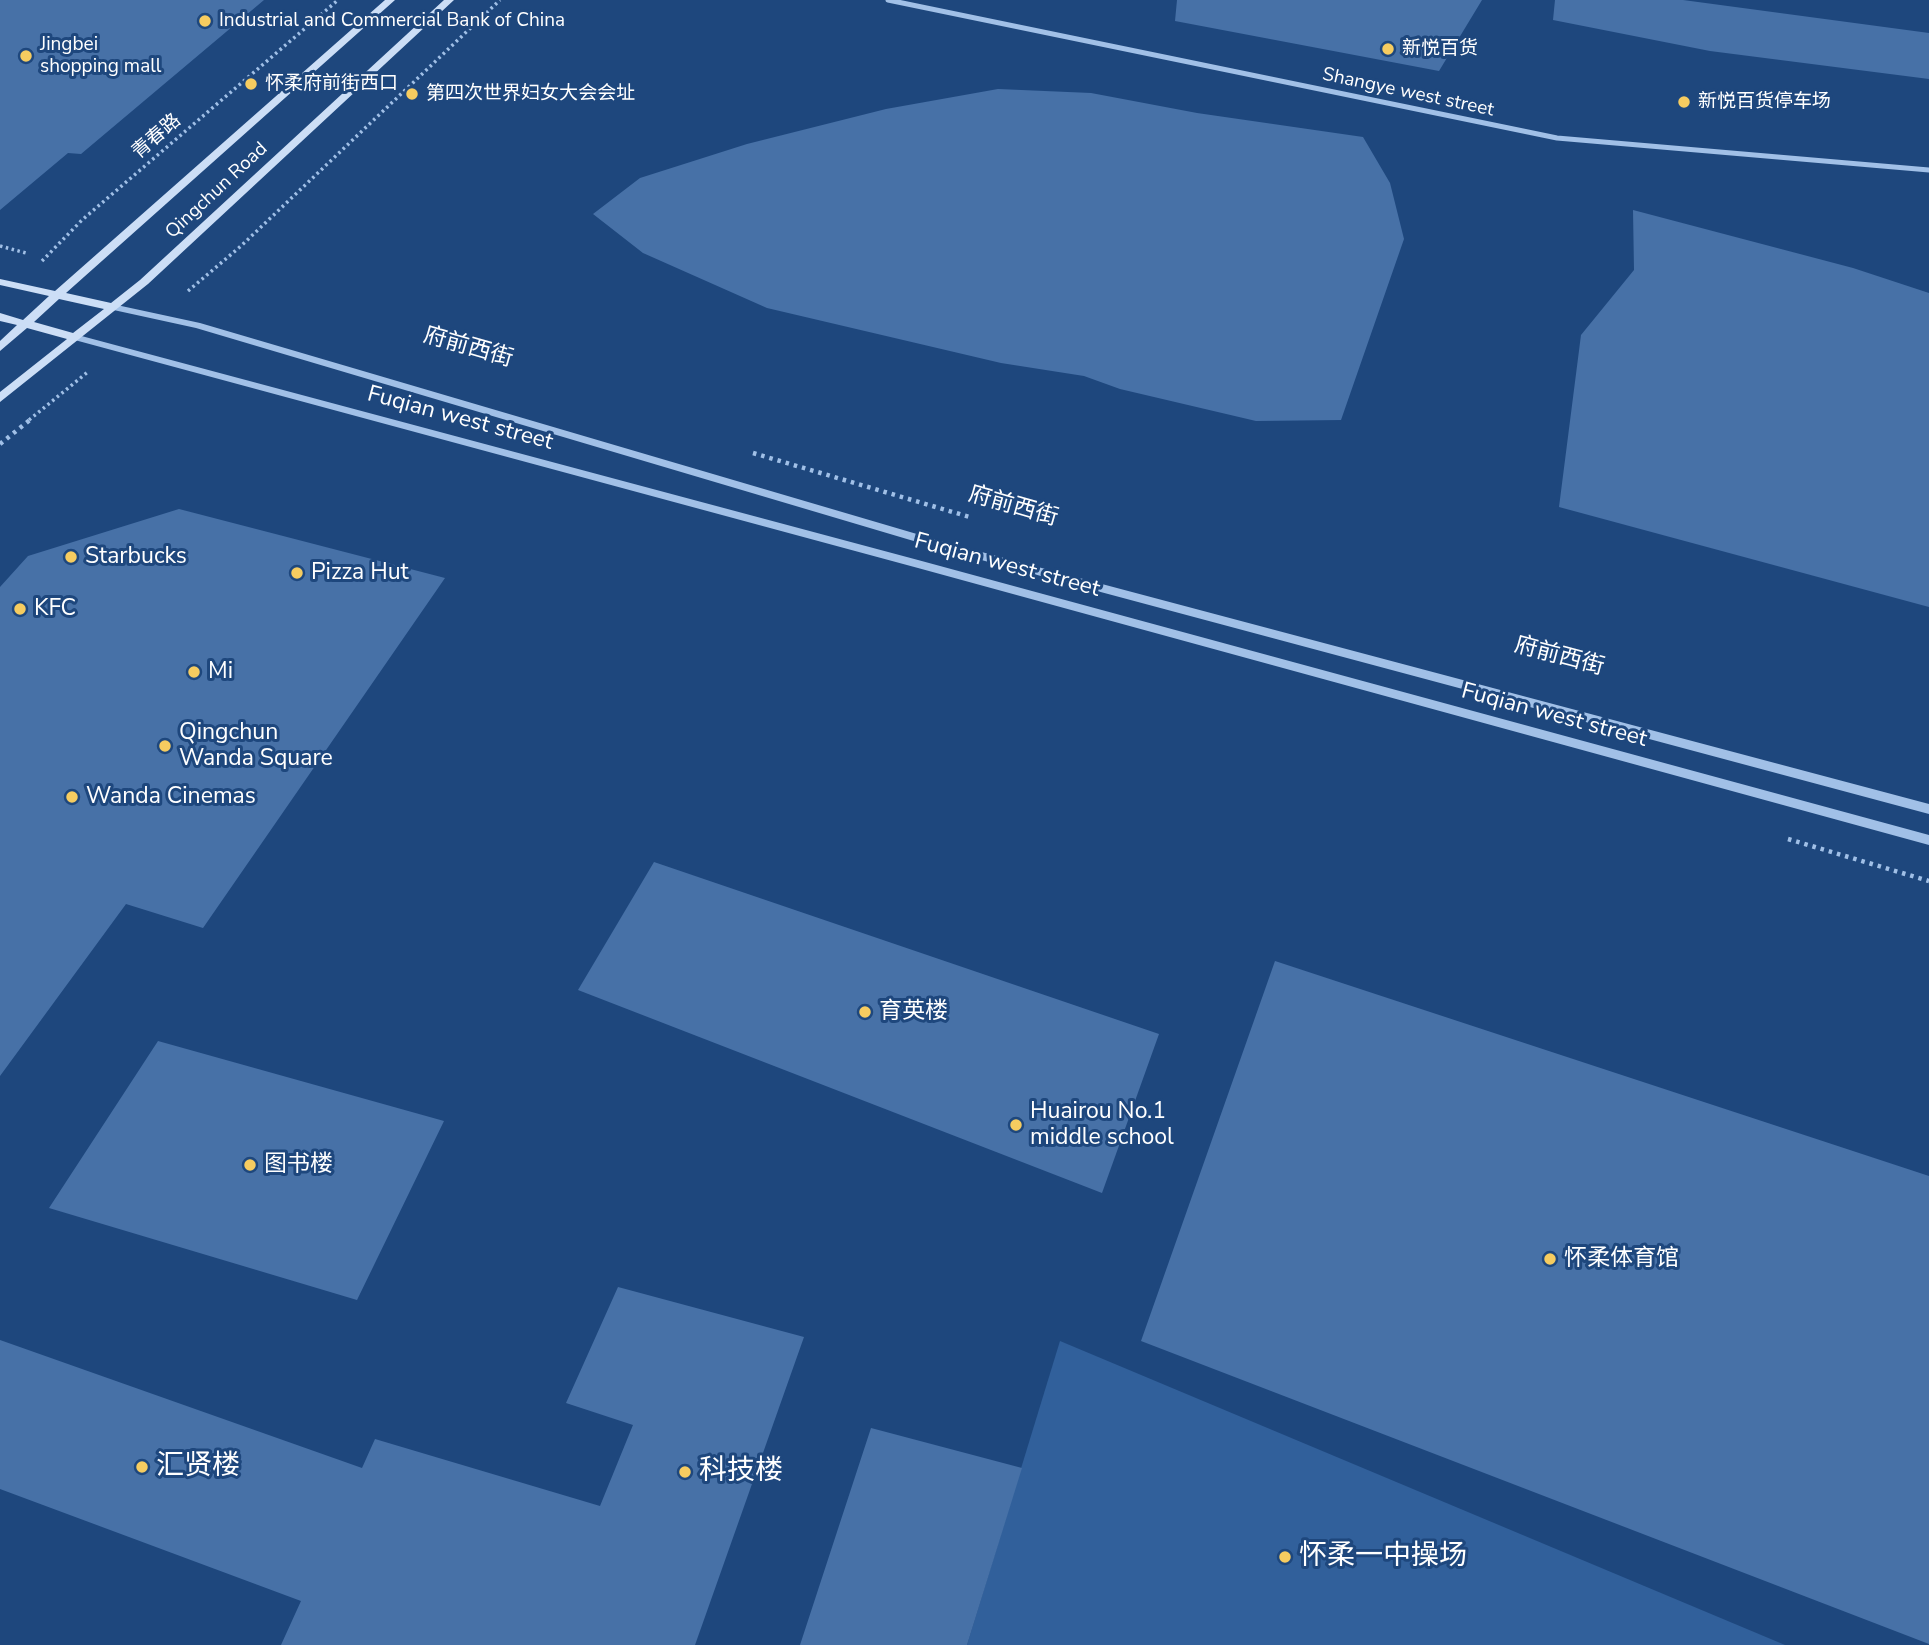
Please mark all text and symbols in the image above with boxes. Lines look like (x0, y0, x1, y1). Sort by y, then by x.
place label: Industrial and Commercial Bank of China (219, 10, 565, 32)
marker: Industrial and Commercial Bank of China (197, 13, 213, 29)
place label: Jingbei shopping mall (40, 34, 161, 78)
place label: 新悦百货 (1402, 38, 1478, 60)
marker: 新悦百货 (1380, 41, 1396, 57)
marker: Jingbei shopping mall (18, 48, 34, 64)
street label: Shangye west street (1320, 64, 1496, 122)
place label: 怀柔府前街西口 (265, 73, 398, 95)
marker: 怀柔府前街西口 (243, 76, 259, 92)
place label: 第四次世界妇女大会会址 (426, 83, 635, 105)
marker: 第四次世界妇女大会会址 (404, 86, 420, 102)
place label: 新悦百货停车场 (1698, 91, 1831, 113)
marker: 新悦百货停车场 (1676, 94, 1692, 110)
street label: 青春路 (128, 110, 186, 164)
street label: Qingchun Road (161, 138, 273, 244)
street label: 府前西街 (420, 322, 516, 374)
street label: Fuqian west street (364, 381, 556, 457)
street label: 府前西街 (965, 481, 1061, 533)
street label: Fuqian west street (911, 528, 1103, 604)
place label: Starbucks (85, 543, 187, 571)
marker: Starbucks (63, 549, 79, 565)
place label: Pizza Hut (311, 559, 409, 587)
marker: Pizza Hut (289, 565, 305, 581)
place label: KFC (34, 595, 76, 623)
marker: KFC (12, 601, 28, 617)
street label: 府前西街 (1511, 632, 1607, 682)
place label: Mi (208, 658, 233, 686)
marker: Mi (186, 664, 202, 680)
street label: Fuqian west street (1458, 678, 1650, 754)
place label: Qingchun Wanda Square (179, 719, 333, 773)
marker: Qingchun Wanda Square (157, 738, 173, 754)
place label: Wanda Cinemas (86, 783, 256, 811)
marker: Wanda Cinemas (64, 789, 80, 805)
place label: 育英楼 (879, 998, 948, 1026)
marker: 育英楼 (857, 1004, 873, 1020)
place label: Huairou No.1 middle school (1030, 1098, 1174, 1152)
marker: Huairou No.1 middle school (1008, 1117, 1024, 1133)
place label: 图书楼 (264, 1151, 333, 1179)
marker: 图书楼 (242, 1157, 258, 1173)
place label: 怀柔体育馆 (1564, 1245, 1679, 1273)
marker: 怀柔体育馆 (1542, 1251, 1558, 1267)
place label: 汇贤楼 (156, 1450, 240, 1484)
place label: 科技楼 (699, 1455, 783, 1489)
marker: 汇贤楼 (134, 1459, 150, 1475)
marker: 科技楼 (677, 1464, 693, 1480)
place label: 怀柔一中操场 (1299, 1540, 1467, 1574)
marker: 怀柔一中操场 (1277, 1549, 1293, 1565)

